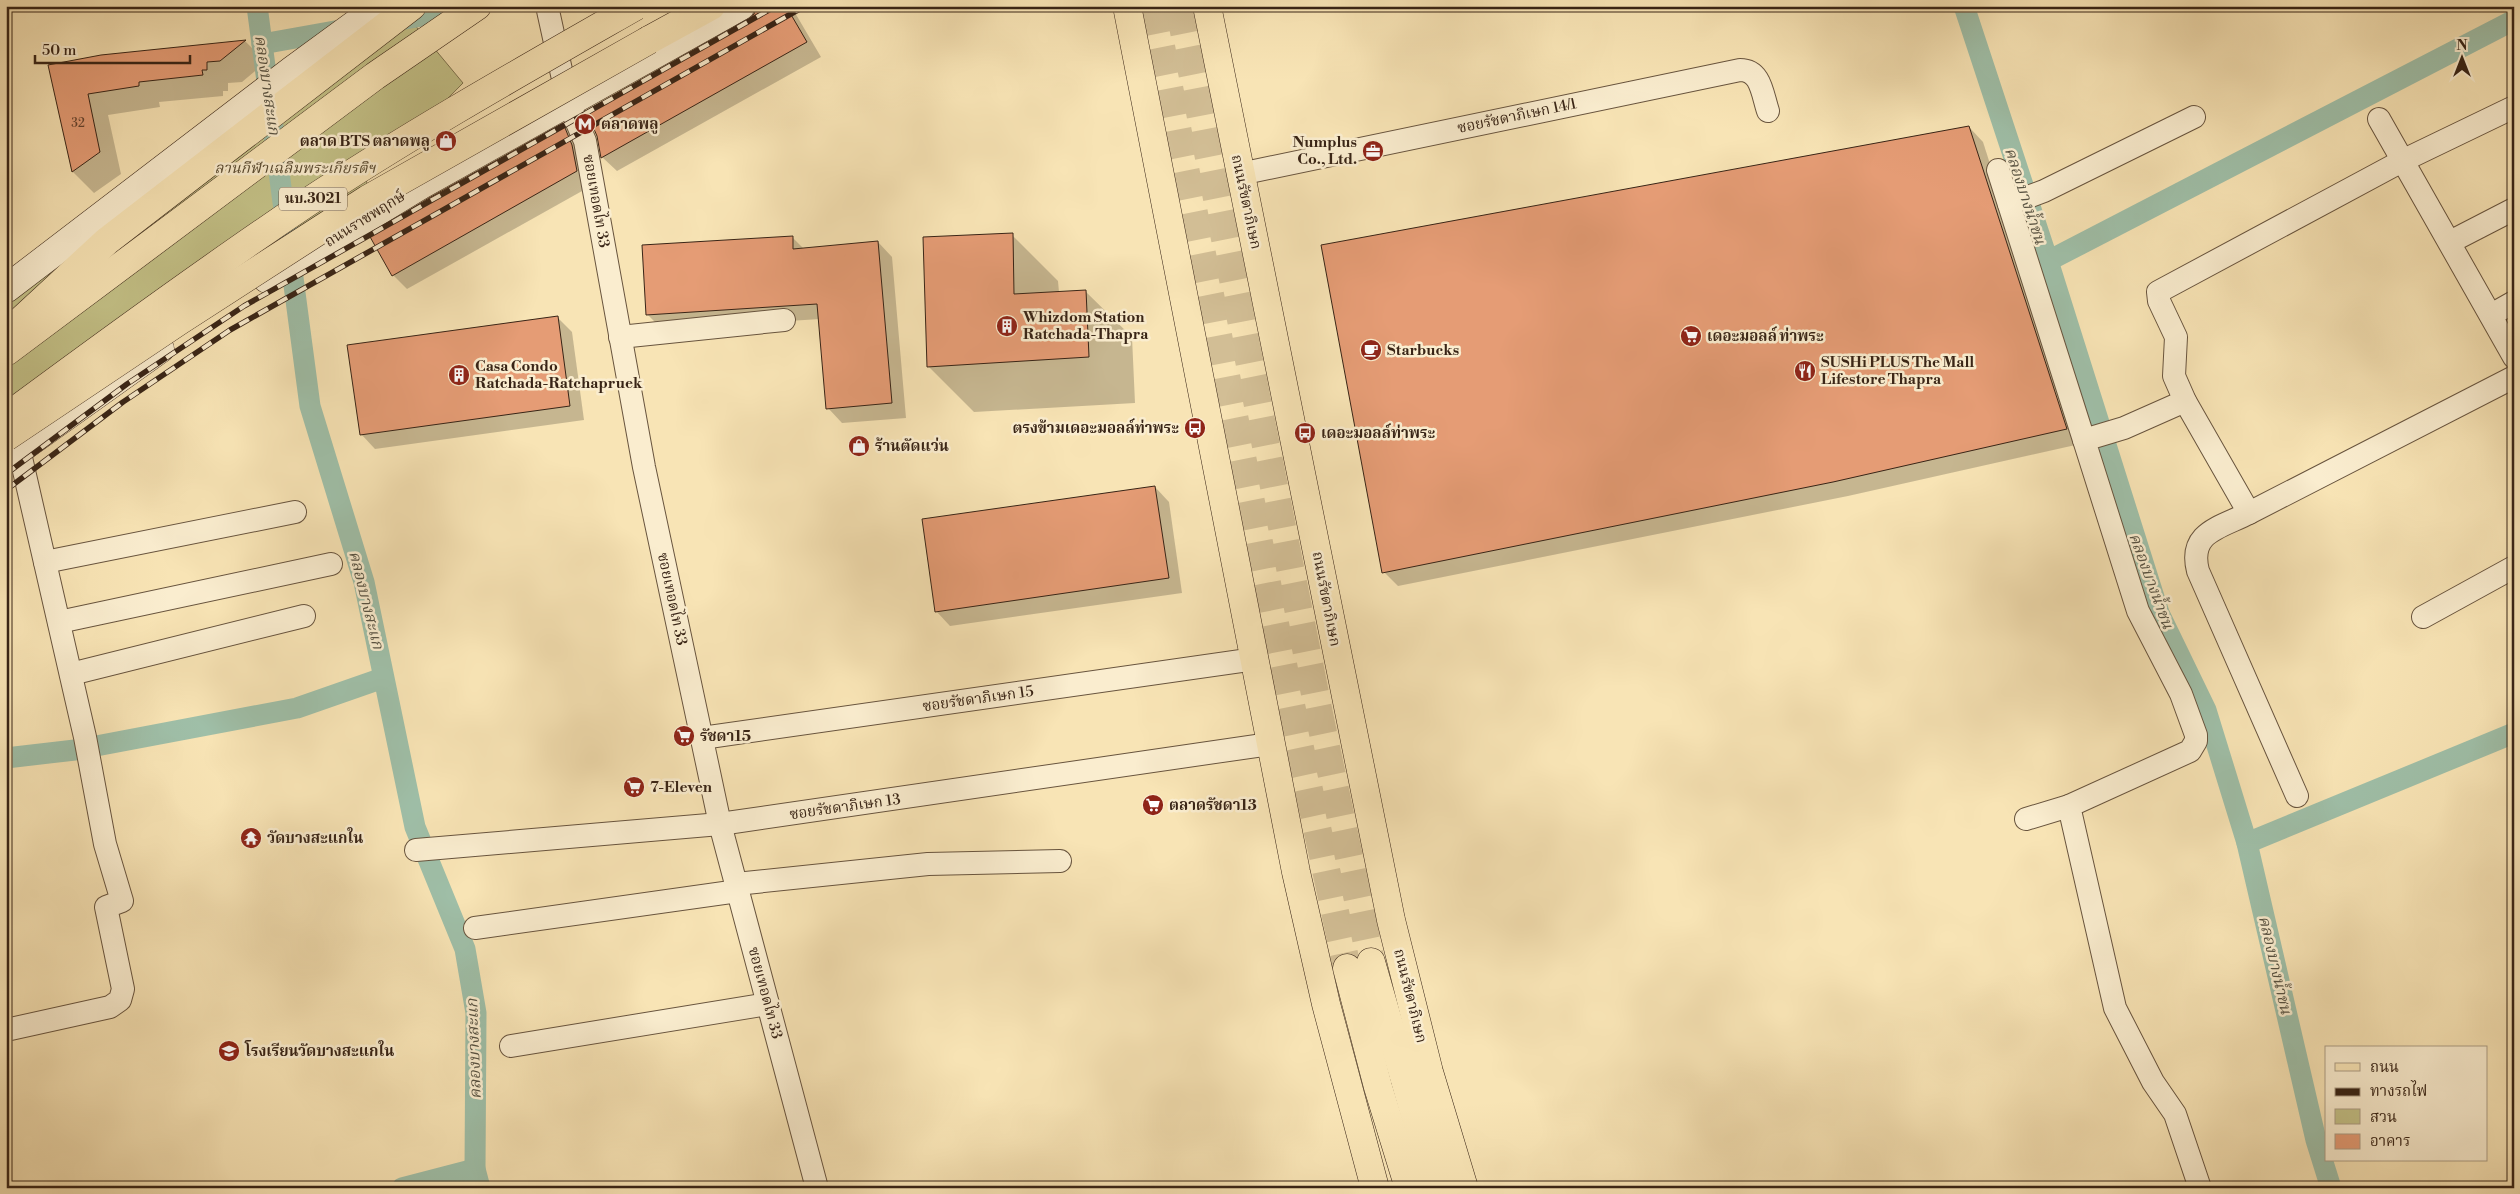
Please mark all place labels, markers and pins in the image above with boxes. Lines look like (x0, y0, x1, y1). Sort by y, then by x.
metro station icon: ตลาดพลู (573, 112, 597, 136)
place label: ตลาดพลู (601, 115, 659, 134)
shop icon: ตลาด BTS ตลาดพลู (434, 129, 458, 153)
place label: ตลาด BTS ตลาดพลู (300, 132, 430, 151)
place label: Numplus Co., Ltd. (1293, 133, 1357, 169)
office icon: Numplus Co., Ltd. (1361, 139, 1385, 163)
place label: Whizdom Station Ratchada-Thapra (1022, 308, 1149, 344)
building icon: Whizdom Station Ratchada-Thapra (995, 314, 1019, 338)
supermarket icon: เดอะมอลล์ ท่าพระ (1679, 324, 1703, 348)
place label: เดอะมอลล์ ท่าพระ (1707, 326, 1824, 346)
cafe icon: Starbucks (1359, 338, 1383, 362)
place label: Starbucks (1387, 341, 1459, 360)
place label: SUSHi PLUS The Mall Lifestore Thapra (1821, 353, 1974, 389)
place label: Casa Condo Ratchada-Ratchapruek (475, 357, 643, 393)
restaurant icon: SUSHi PLUS The Mall Lifestore Thapra (1793, 359, 1817, 383)
building icon: Casa Condo Ratchada-Ratchapruek (447, 363, 471, 387)
bus stop icon: ตรงข้ามเดอะมอลล์ท่าพระ (1183, 416, 1207, 440)
place label: ตรงข้ามเดอะมอลล์ท่าพระ (1012, 418, 1179, 438)
bus stop icon: เดอะมอลล์ท่าพระ (1293, 421, 1317, 445)
place label: เดอะมอลล์ท่าพระ (1321, 423, 1436, 443)
shop icon: ร้านตัดแว่น (847, 434, 871, 458)
place label: ร้านตัดแว่น (875, 437, 949, 456)
supermarket icon: รัชดา15 (672, 724, 696, 748)
place label: รัชดา15 (700, 727, 751, 746)
supermarket icon: 7-Eleven (622, 775, 646, 799)
place label: 7-Eleven (650, 778, 713, 797)
supermarket icon: ตลาดรัชดา13 (1141, 793, 1165, 817)
place label: ตลาดรัชดา13 (1169, 796, 1257, 815)
temple icon: วัดบางสะแกใน (239, 826, 263, 850)
place label: วัดบางสะแกใน (267, 827, 363, 848)
school or university icon: โรงเรียนวัดบางสะแกใน (217, 1039, 241, 1063)
place label: โรงเรียนวัดบางสะแกใน (244, 1040, 394, 1061)

